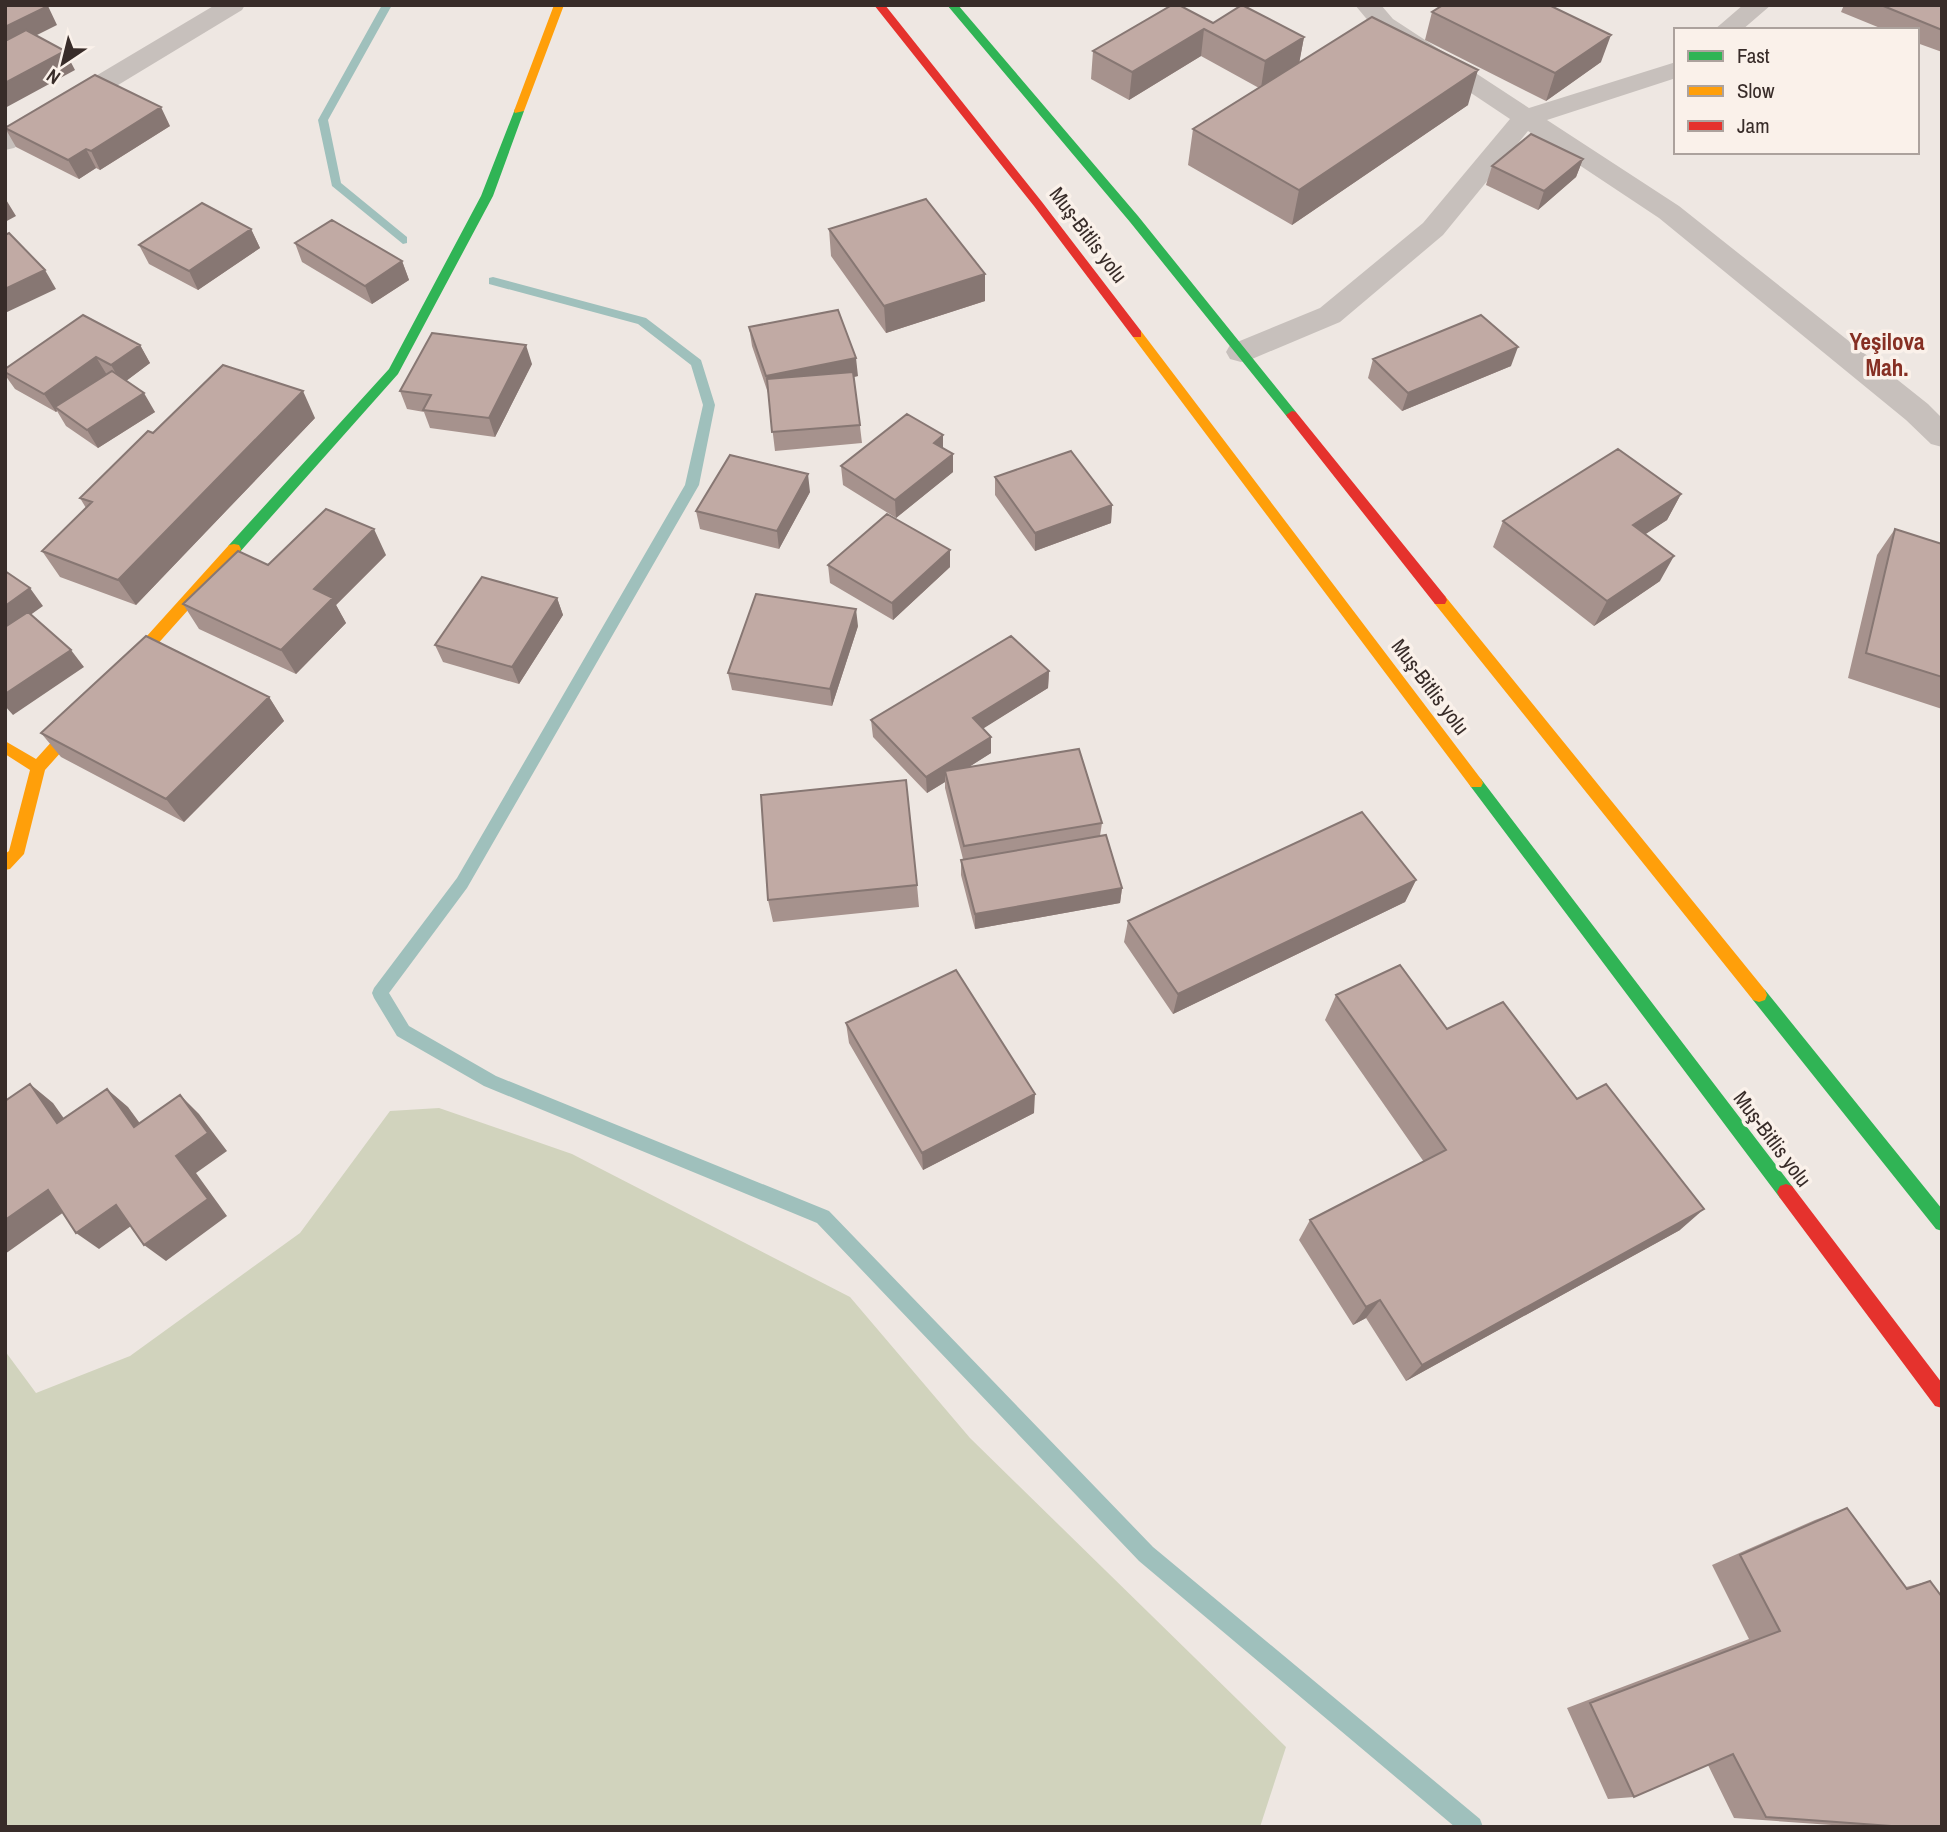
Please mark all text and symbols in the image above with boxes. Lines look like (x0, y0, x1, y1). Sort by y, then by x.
north arrow (28, 28, 98, 98)
legend (1674, 28, 1919, 154)
text: Fast (1737, 41, 1770, 70)
text: N (41, 63, 65, 91)
text: Slow (1737, 76, 1775, 105)
text: Jam (1737, 111, 1770, 140)
street label: Muş-Bitlis yolu (1043, 181, 1134, 289)
district label: Yeşilova Mah. (1849, 326, 1925, 383)
street label: Muş-Bitlis yolu (1385, 633, 1476, 741)
street label: Muş-Bitlis yolu (1727, 1085, 1818, 1193)

